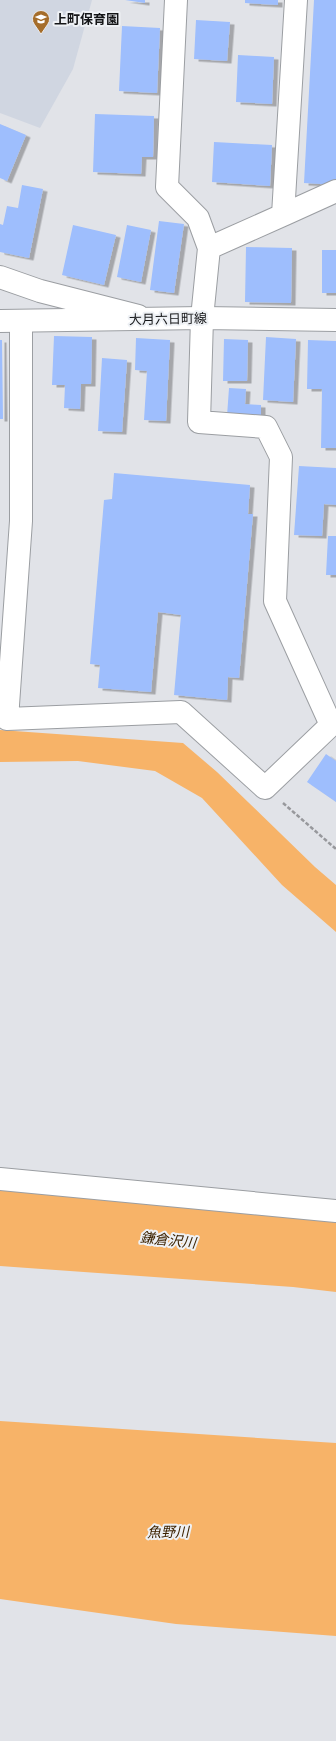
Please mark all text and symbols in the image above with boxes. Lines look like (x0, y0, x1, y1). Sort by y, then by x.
school or university icon: 上町保育園 (31, 9, 51, 34)
place label: 上町保育園 (54, 12, 119, 27)
street label: 大月六日町線 (129, 311, 207, 327)
water label: 鎌倉沢川 (139, 1229, 199, 1251)
water label: 魚野川 (147, 1524, 191, 1540)

